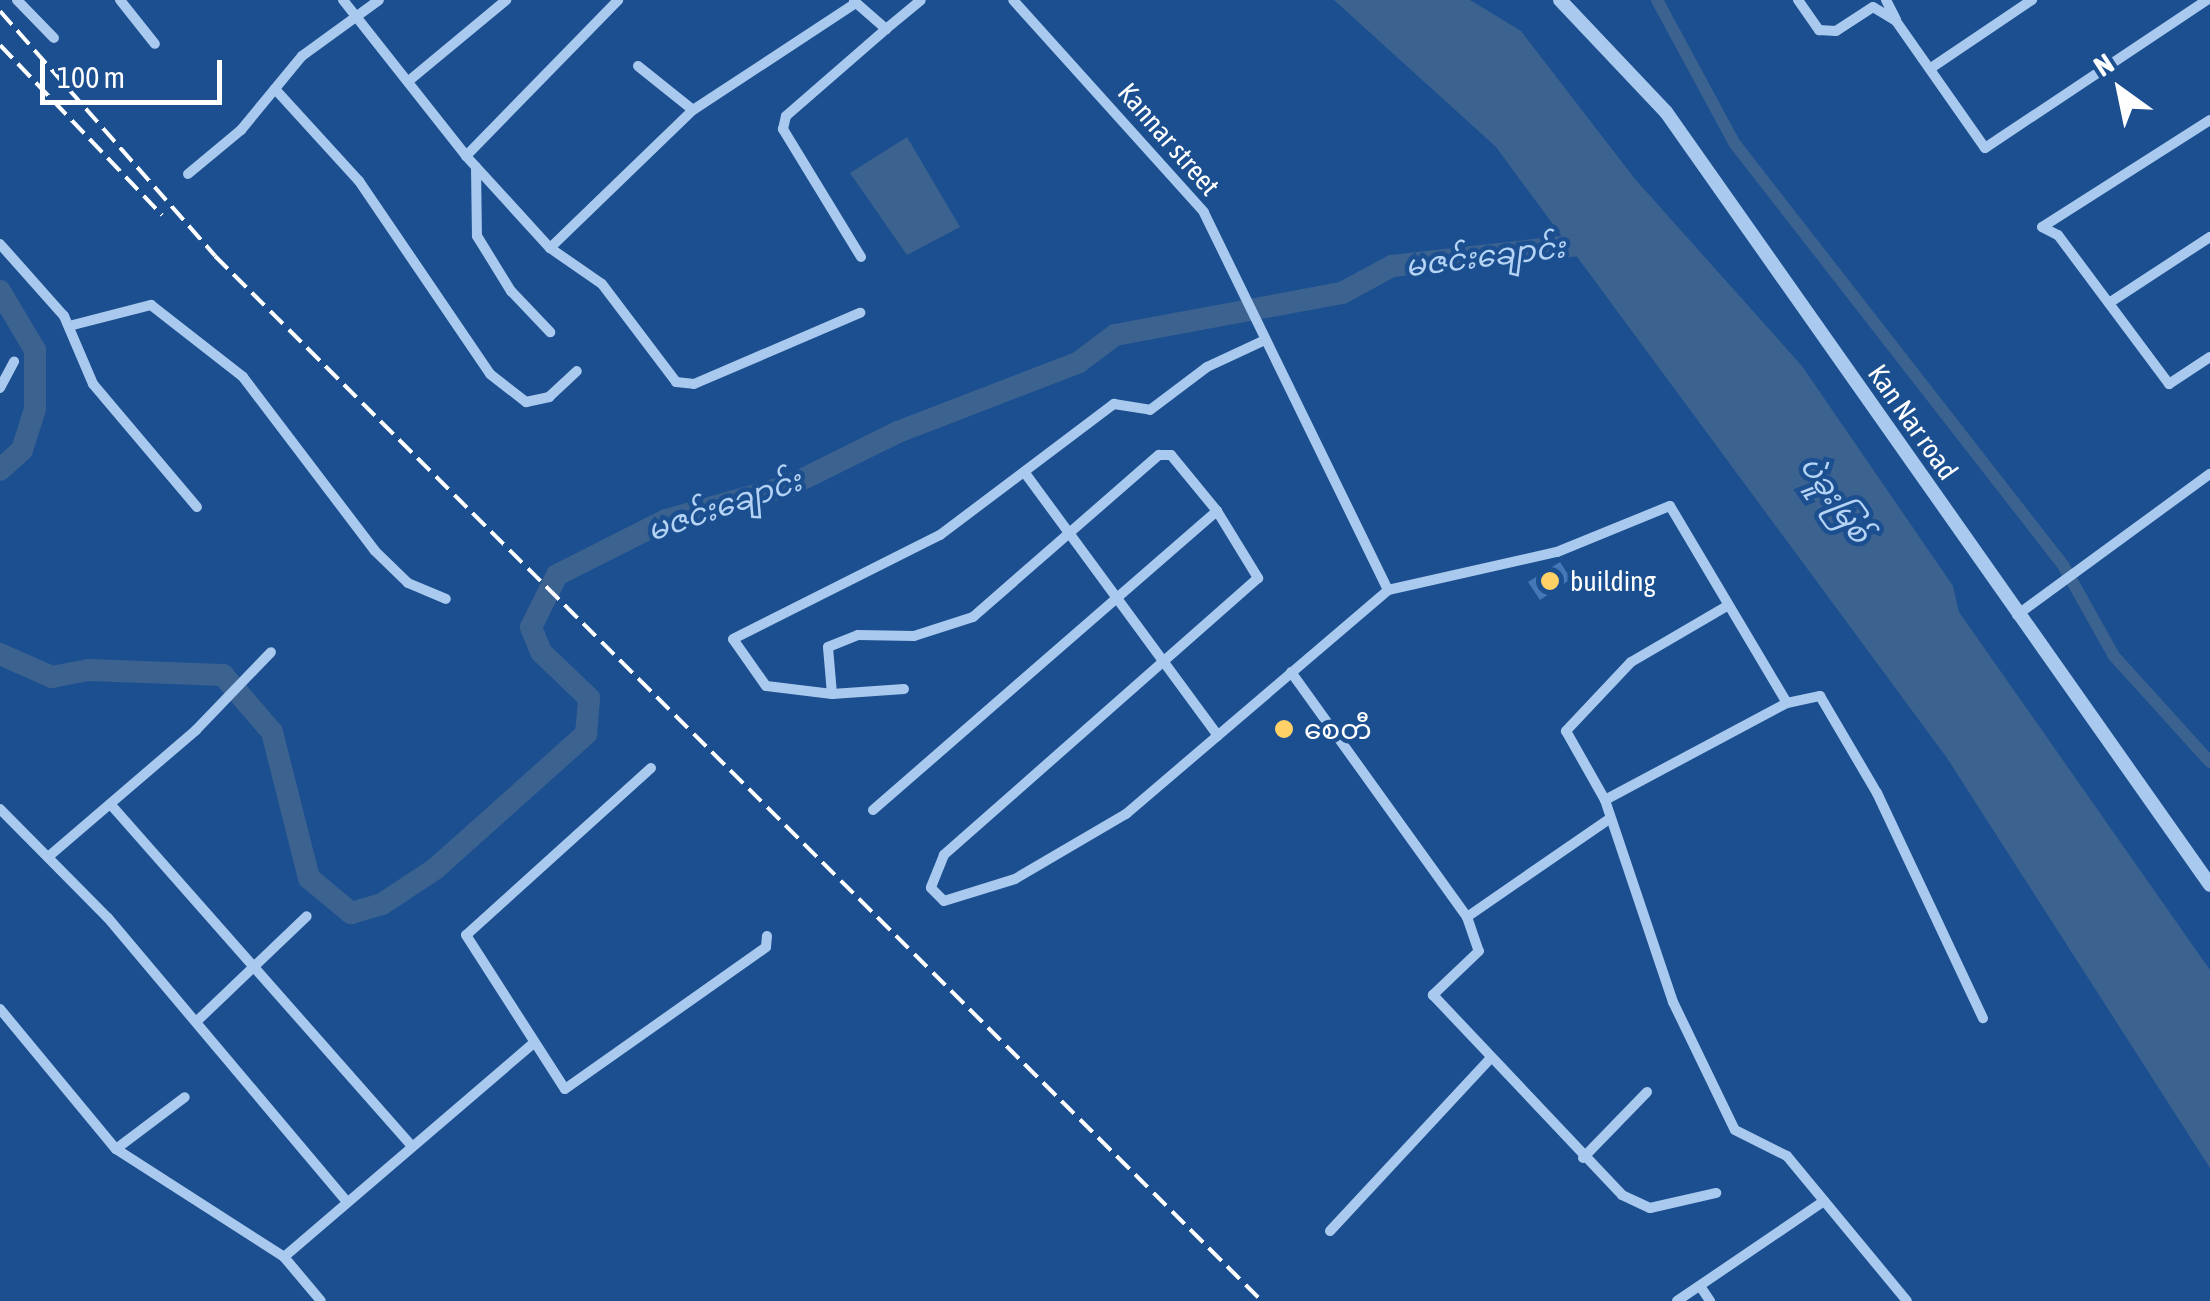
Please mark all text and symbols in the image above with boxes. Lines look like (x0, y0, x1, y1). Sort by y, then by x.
scale bar (45, 40, 228, 102)
north arrow (2070, 40, 2170, 140)
text: N (2088, 47, 2119, 83)
text: 100 m (57, 60, 125, 94)
street label: Kannar street (1111, 76, 1227, 202)
water label: မဇင်းချောင်း (1403, 228, 1567, 284)
street label: Kan Nar road (1861, 358, 1965, 486)
water label: ပဲခူးမြစ် (1793, 448, 1879, 550)
water label: မဇင်းချောင်း (642, 462, 806, 548)
place label: building (1570, 564, 1656, 598)
marker: building (1539, 570, 1561, 592)
place label: စေတီ (1304, 712, 1372, 746)
marker: စေတီ (1273, 718, 1295, 740)

